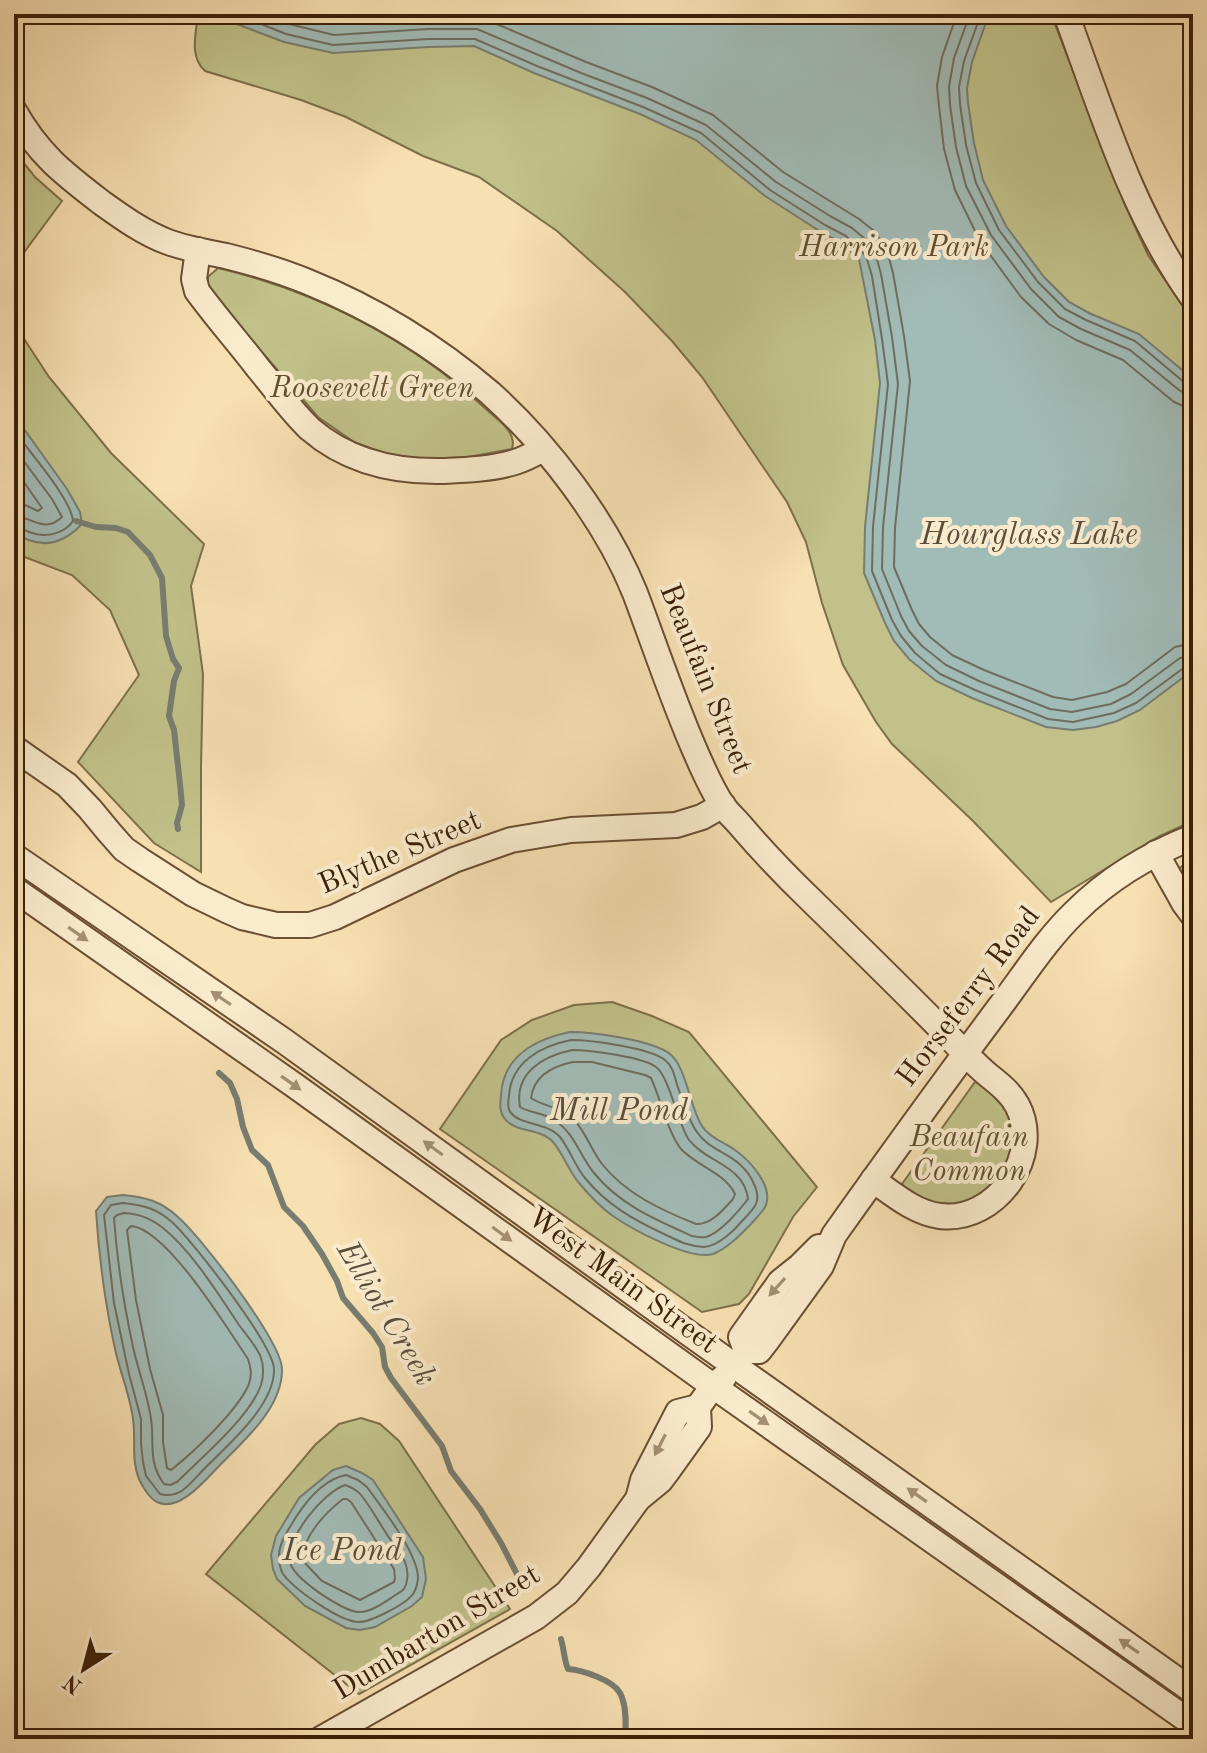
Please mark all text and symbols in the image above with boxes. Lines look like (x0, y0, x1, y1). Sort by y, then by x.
park label: Harrison Park (798, 233, 989, 263)
park label: Roosevelt Green (269, 374, 474, 404)
water label: Hourglass Lake (919, 520, 1138, 552)
street label: Beaufain Street (653, 580, 757, 778)
street label: Blythe Street (314, 805, 486, 901)
street label: Horseferry Road (892, 901, 1046, 1093)
one-way arrow (67, 926, 88, 941)
one-way arrow (210, 991, 231, 1006)
one-way arrow (280, 1075, 302, 1091)
water label: Mill Pond (549, 1096, 689, 1128)
park label: Beaufain Common (908, 1123, 1029, 1187)
one-way arrow (422, 1141, 443, 1157)
street label: West Main Street (521, 1202, 723, 1360)
one-way arrow (492, 1226, 513, 1241)
water label: Elliot Creek (329, 1235, 441, 1392)
one-way arrow (769, 1277, 786, 1297)
one-way arrow (749, 1410, 770, 1425)
one-way arrow (653, 1434, 666, 1457)
one-way arrow (907, 1488, 928, 1503)
water label: Ice Pond (281, 1536, 403, 1568)
street label: Dumbarton Street (328, 1560, 546, 1706)
north arrow (44, 1629, 124, 1709)
one-way arrow (1119, 1638, 1140, 1654)
text: N (60, 1670, 87, 1697)

